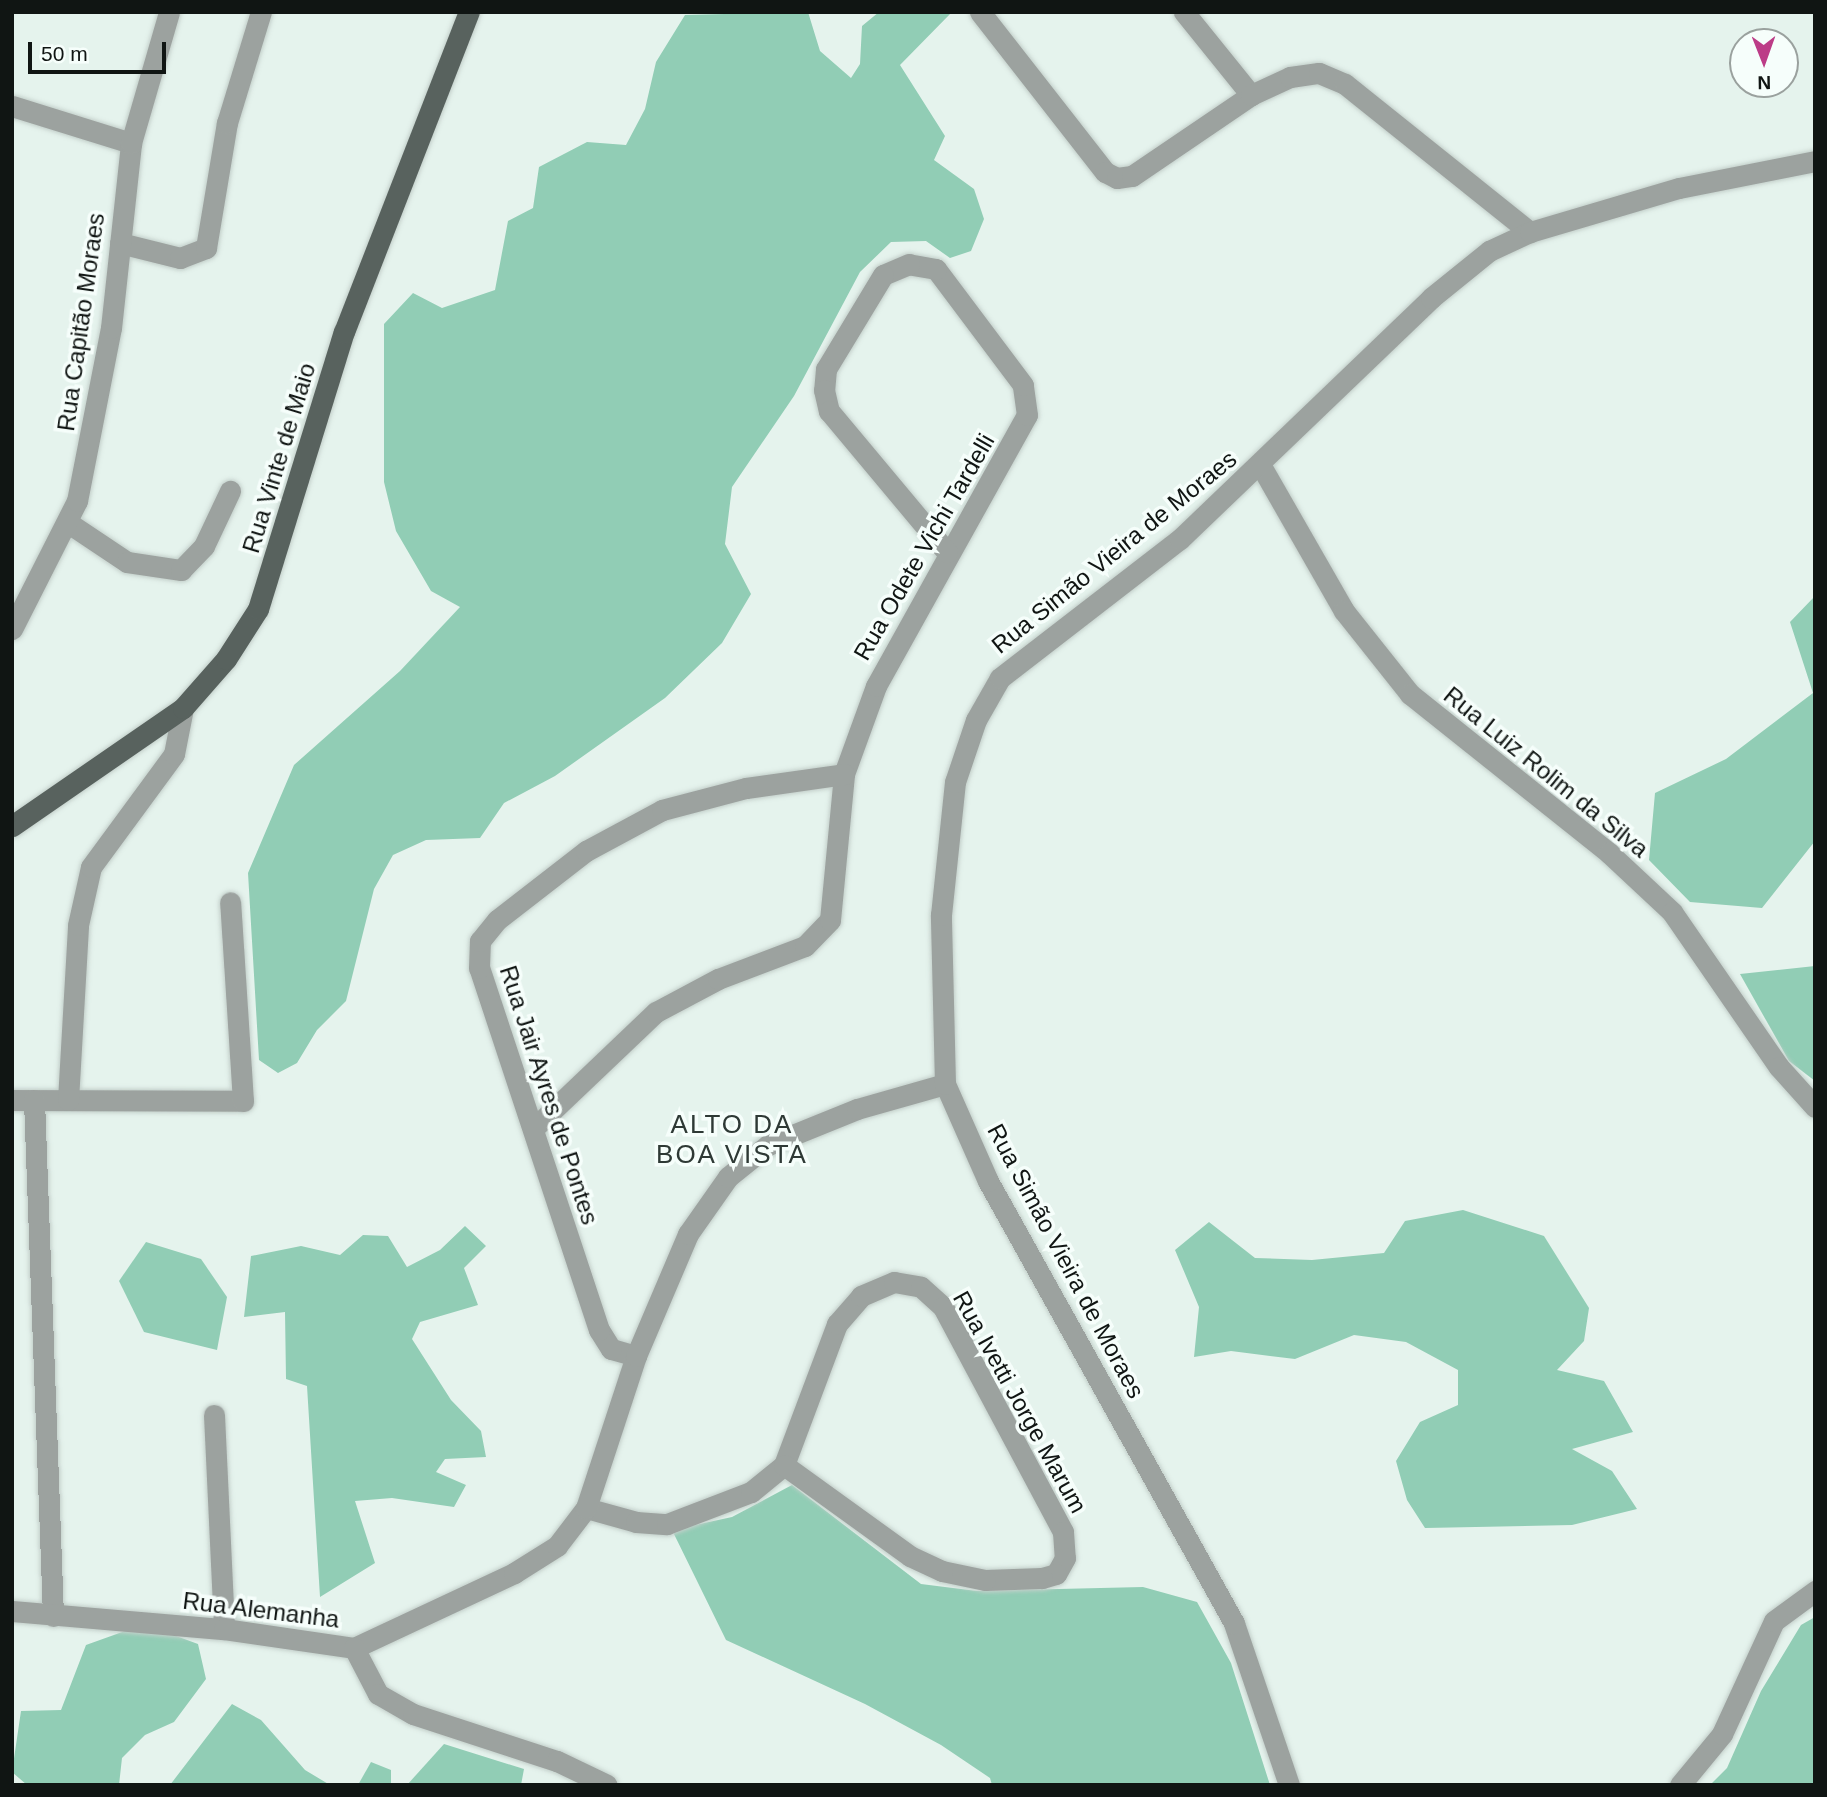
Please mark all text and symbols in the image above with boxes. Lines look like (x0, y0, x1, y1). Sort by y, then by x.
scale bar (32, 28, 170, 72)
north arrow (1729, 28, 1799, 98)
text: 50 m (41, 42, 88, 65)
text: N (1757, 72, 1771, 93)
street label: Rua Capitão Moraes (51, 211, 111, 433)
street label: Rua Vinte de Maio (236, 360, 322, 556)
street label: Rua Odete Vichi Tardelli (847, 429, 1001, 665)
street label: Rua Simão Vieira de Moraes (986, 444, 1242, 660)
street label: Rua Luiz Rolim da Silva (1438, 681, 1654, 863)
street label: Rua Jair Ayres de Pontes (493, 961, 605, 1229)
district label: ALTO DA BOA VISTA (656, 1109, 808, 1170)
street label: Rua Simão Vieira de Moraes (981, 1119, 1151, 1403)
street label: Rua Ivetti Jorge Marum (947, 1286, 1093, 1518)
street label: Rua Alemanha (180, 1586, 342, 1634)

